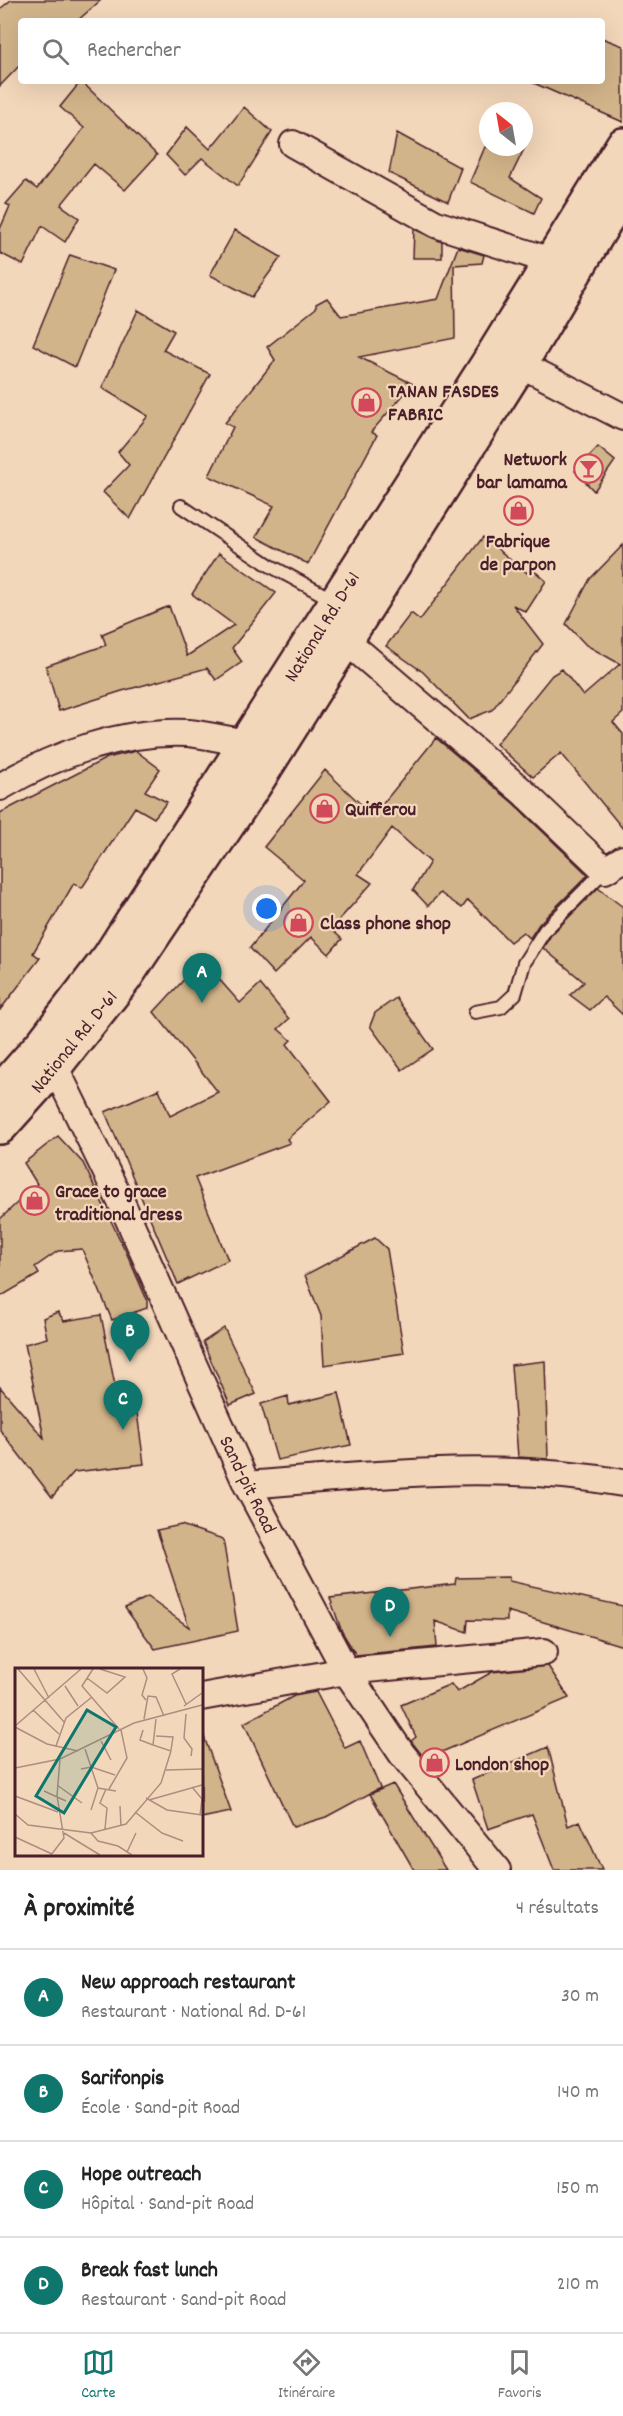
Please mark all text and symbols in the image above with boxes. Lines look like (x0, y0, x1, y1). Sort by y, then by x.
search box (18, 18, 605, 84)
icon: search (39, 35, 72, 68)
text: Rechercher (87, 36, 181, 67)
north arrow (479, 102, 533, 156)
place label: TANAN FASDES FABRIC (388, 379, 499, 430)
shop icon: TANAN FASDES FABRIC (351, 386, 383, 418)
place label: Network bar lamama (477, 447, 568, 498)
bar icon: Network bar lamama (572, 453, 604, 485)
shop icon: Fabrique de parpon (502, 494, 534, 526)
place label: Fabrique de parpon (480, 529, 556, 580)
street label: National Rd. D-61 (278, 567, 369, 688)
shop icon: Quifferou (308, 792, 340, 824)
place label: Quifferou (345, 797, 416, 825)
your location (252, 894, 281, 923)
shop icon: Class phone shop (283, 906, 315, 938)
place label: Class phone shop (320, 911, 451, 939)
pin: A (182, 954, 222, 1003)
street label: National Rd. D-61 (25, 985, 126, 1100)
place label: Grace to grace traditional dress (55, 1179, 183, 1230)
shop icon: Grace to grace traditional dress (18, 1185, 50, 1217)
pin: B (110, 1312, 150, 1362)
pin: C (104, 1380, 142, 1430)
street label: Sand-pit Road (211, 1432, 282, 1539)
pin: D (370, 1588, 410, 1637)
inset map (15, 1668, 202, 1855)
shop icon: London shop (418, 1747, 450, 1779)
place label: London shop (455, 1752, 549, 1780)
text: À proximité (24, 1891, 134, 1928)
text: 4 résultats (516, 1895, 599, 1923)
text: New approach restaurant (81, 1968, 295, 1999)
text: A (38, 1983, 49, 2011)
text: 30 m (561, 1983, 599, 2011)
text: Restaurant · National Rd. D-61 (81, 1999, 306, 2027)
text: Sarifonpis (81, 2064, 164, 2095)
text: B (39, 2079, 48, 2107)
text: 140 m (557, 2079, 599, 2107)
text: École · Sand-pit Road (81, 2095, 240, 2123)
text: Hope outreach (81, 2160, 201, 2191)
text: C (39, 2175, 48, 2203)
text: 150 m (556, 2175, 599, 2203)
text: Hôpital · Sand-pit Road (81, 2191, 254, 2219)
text: Break fast lunch (81, 2256, 218, 2287)
text: D (38, 2271, 49, 2299)
text: 210 m (557, 2271, 599, 2299)
text: Restaurant · Sand-pit Road (81, 2287, 286, 2315)
tab: Carte (81, 2346, 116, 2405)
tab: Itinéraire (278, 2346, 335, 2405)
tab: Favoris (498, 2346, 542, 2405)

